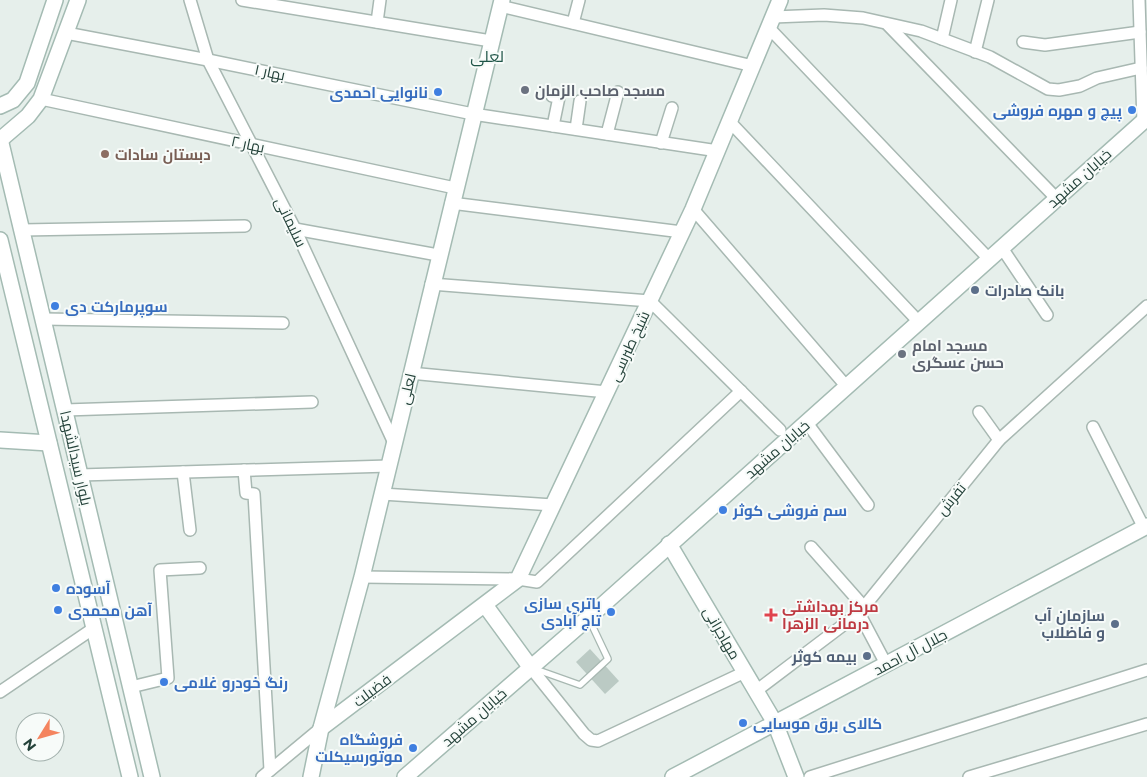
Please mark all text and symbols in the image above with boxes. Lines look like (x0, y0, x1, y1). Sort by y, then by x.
district label: لعلی (470, 47, 504, 67)
street label: بهار ۱ (253, 59, 287, 85)
place label: مسجد صاحب الزمان (535, 81, 665, 100)
place label: نانوایی احمدی (330, 83, 428, 102)
marker: مسجد صاحب الزمان (519, 84, 531, 96)
marker: نانوایی احمدی (432, 86, 444, 98)
place label: پیچ و مهره فروشی (993, 101, 1123, 122)
marker: پیچ و مهره فروشی (1126, 104, 1138, 116)
street label: بهار ۲ (229, 131, 267, 158)
street label: خیابان مشهد (1043, 144, 1116, 213)
place label: دبستان سادات (115, 145, 211, 164)
marker: دبستان سادات (99, 148, 111, 160)
street label: سلیمانی (270, 194, 311, 251)
place label: بانک صادرات (985, 281, 1065, 300)
marker: بانک صادرات (969, 284, 981, 296)
place label: سوپرمارکت دی (65, 297, 168, 318)
marker: سوپرمارکت دی (49, 300, 61, 312)
street label: شیخ طبرسی (604, 308, 655, 385)
place label: مسجد امام حسن عسگری (912, 336, 1004, 372)
marker: مسجد امام حسن عسگری (896, 348, 908, 360)
street label: لعلی (394, 372, 421, 407)
street label: بلوار سیدالشهدا (55, 409, 96, 508)
street label: خیابان مشهد (741, 416, 814, 483)
street label: تفرش (932, 479, 971, 520)
place label: سم فروشی کوثر (732, 501, 847, 521)
marker: سم فروشی کوثر (717, 504, 729, 516)
place label: آسوده (66, 579, 111, 598)
marker: آسوده (50, 582, 62, 594)
place label: باتری سازی تاج آبادی (524, 594, 602, 631)
place label: مرکز بهداشتی درمانی الزهرا (782, 597, 879, 633)
place label: آهن محمدی (68, 601, 153, 620)
street label: مهاجرانی (698, 603, 745, 663)
marker: آهن محمدی (52, 604, 64, 616)
marker: باتری سازی تاج آبادی (605, 606, 617, 618)
place label: سازمان آب و فاضلاب (1034, 606, 1105, 642)
marker: مرکز بهداشتی درمانی الزهرا (764, 608, 778, 622)
marker: سازمان آب و فاضلاب (1109, 618, 1121, 630)
street label: جلال آل احمد (870, 625, 950, 679)
place label: بیمه کوثر (791, 647, 857, 666)
marker: بیمه کوثر (861, 650, 873, 662)
street label: فضیلت (349, 669, 395, 711)
place label: رنگ خودرو غلامی (174, 673, 288, 692)
marker: رنگ خودرو غلامی (158, 676, 170, 688)
street label: خیابان مشهد (438, 684, 511, 751)
north arrow (15, 712, 65, 762)
place label: کالای برق موسایی (753, 714, 882, 733)
marker: کالای برق موسایی (737, 717, 749, 729)
place label: فروشگاه موتورسیکلت (315, 730, 403, 766)
text: N (19, 735, 40, 755)
marker: فروشگاه موتورسیکلت (407, 742, 419, 754)

